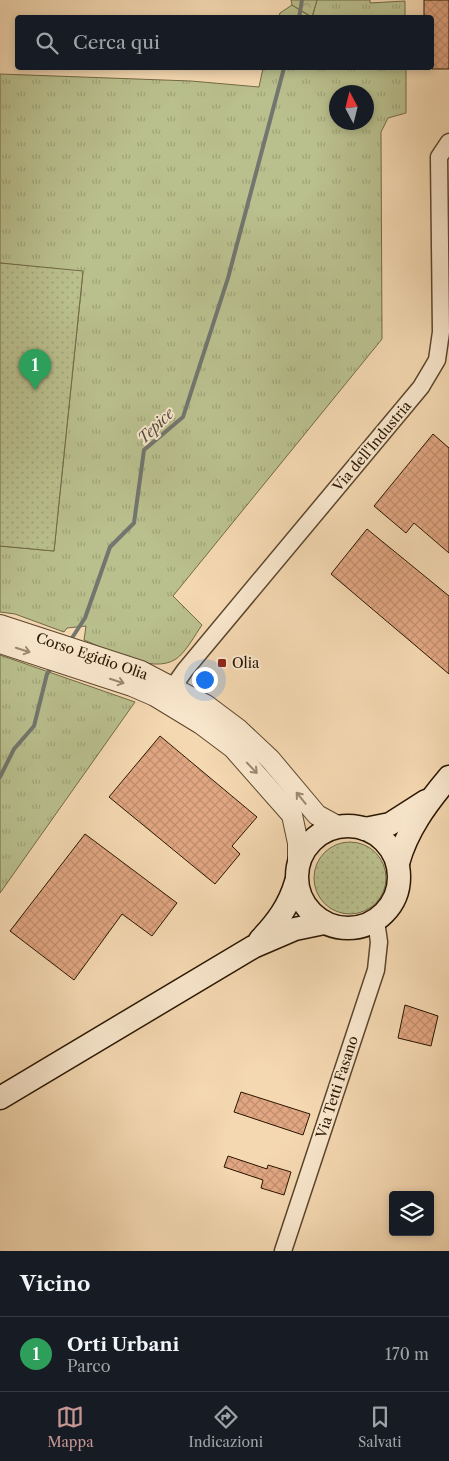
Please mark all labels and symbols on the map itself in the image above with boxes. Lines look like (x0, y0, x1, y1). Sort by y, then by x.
north arrow (329, 85, 374, 130)
pin: 1 (19, 349, 51, 390)
street label: Via dell'Industria (328, 397, 416, 496)
water label: Tepice (134, 403, 178, 447)
street label: Corso Egidio Olia (34, 628, 151, 684)
one-way arrow (14, 646, 30, 655)
place label: Olia (232, 654, 260, 672)
marker: Olia (216, 657, 228, 669)
your location (192, 667, 218, 693)
one-way arrow (108, 676, 124, 686)
one-way arrow (246, 762, 258, 774)
one-way arrow (296, 791, 307, 804)
street label: Via Tetti Fasano (312, 1034, 362, 1141)

